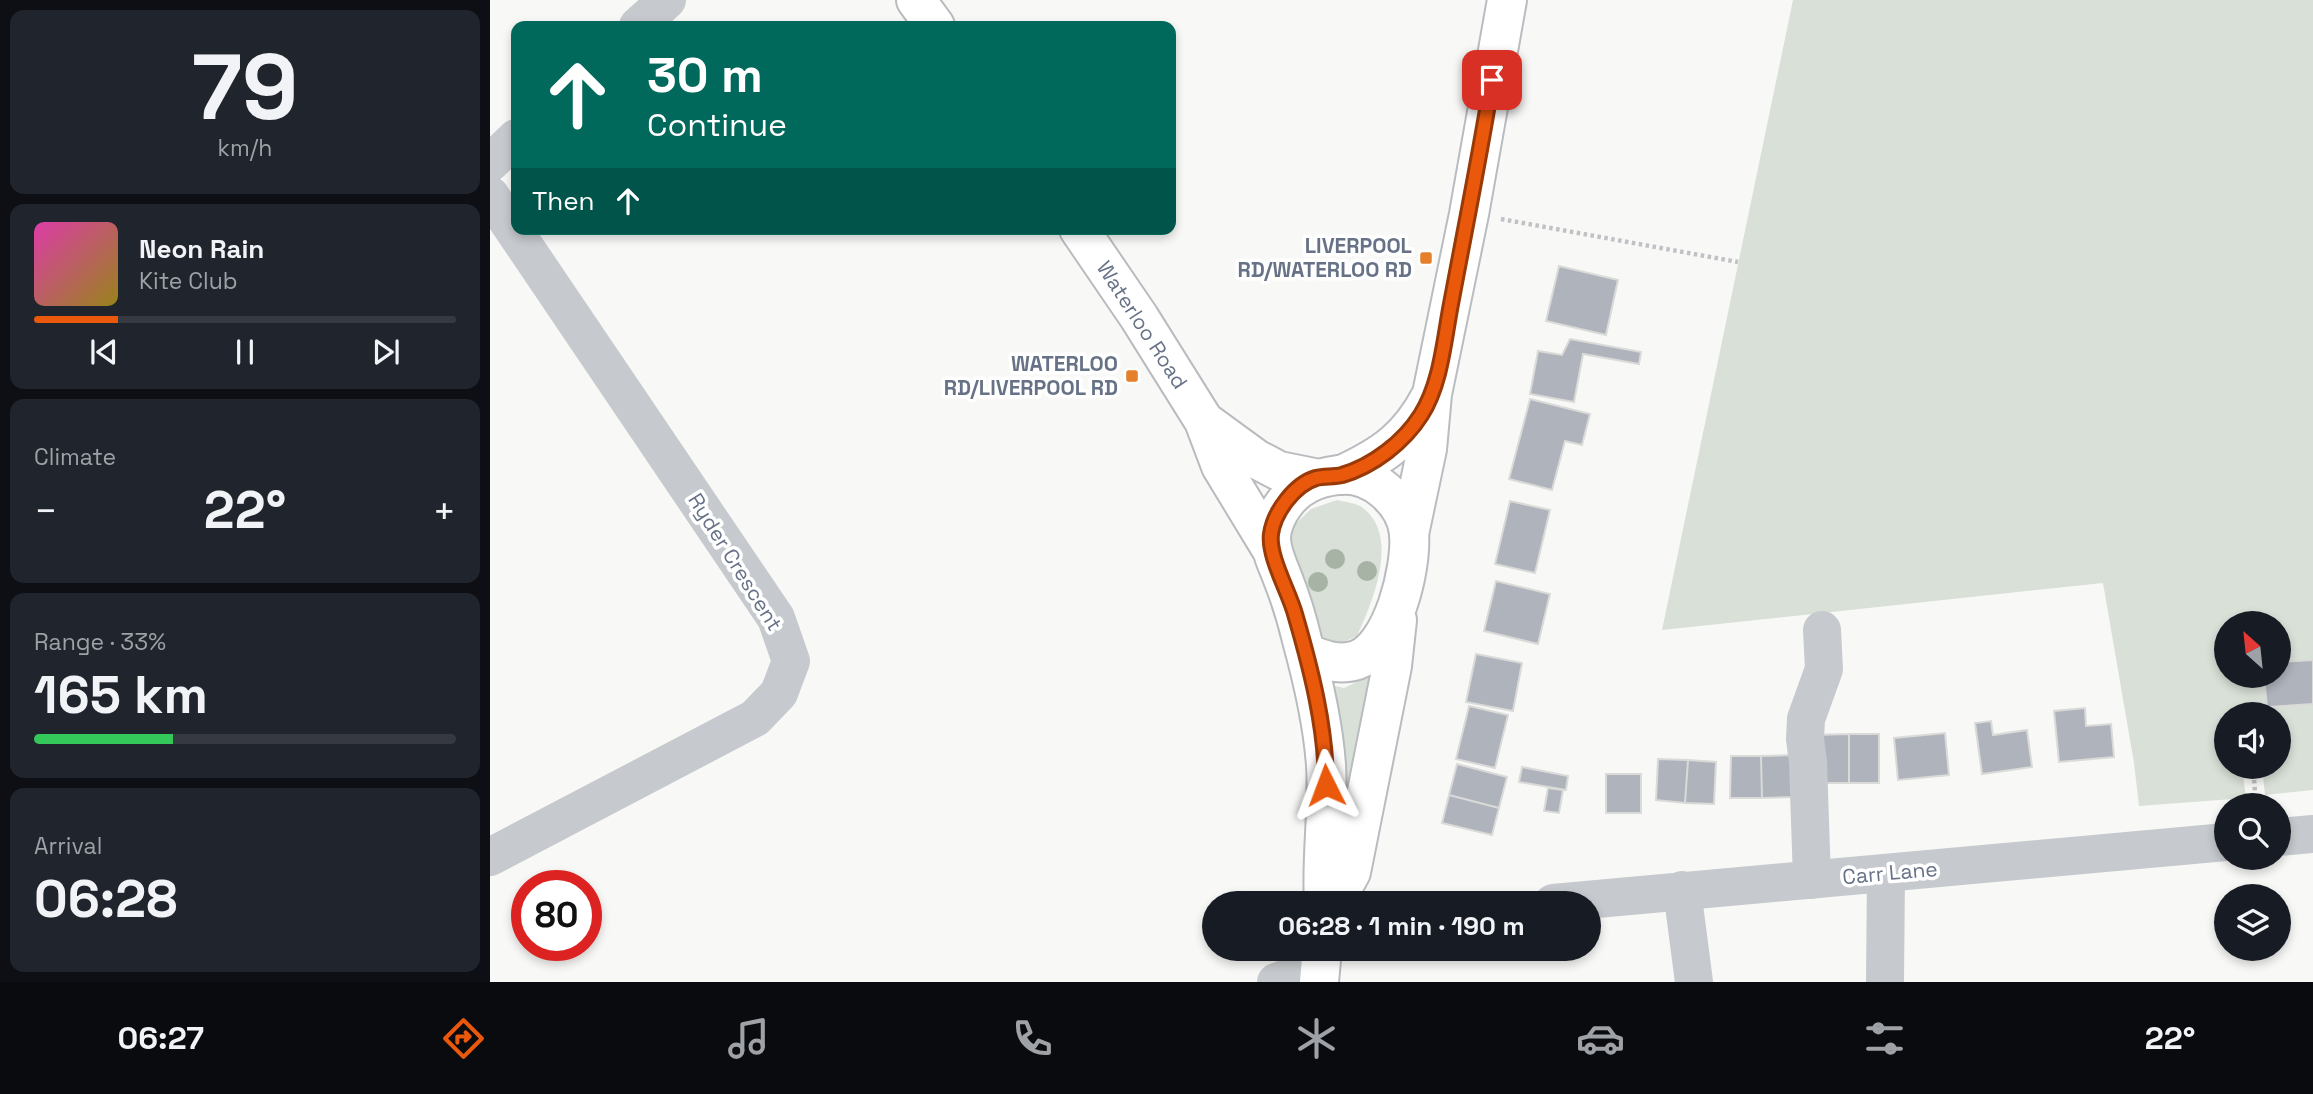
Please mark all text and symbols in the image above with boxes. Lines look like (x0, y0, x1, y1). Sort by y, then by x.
text: 79 (192, 29, 298, 146)
text: 30 m (647, 44, 763, 106)
icon: ahead (532, 49, 623, 140)
pin (1462, 50, 1522, 110)
icon: arrive (1473, 61, 1511, 99)
text: Continue (647, 105, 787, 145)
text: km/h (218, 133, 272, 163)
icon: ahead (609, 182, 647, 220)
text: Then (532, 184, 595, 218)
text: Neon Rain (139, 232, 264, 266)
place label: LIVERPOOL RD/WATERLOO RD (1237, 232, 1412, 283)
marker: LIVERPOOL RD/WATERLOO RD (1418, 250, 1434, 266)
street label: Waterloo Road (1091, 256, 1194, 394)
text: Kite Club (139, 266, 238, 296)
icon: previous (85, 333, 123, 371)
icon: pause (226, 333, 264, 371)
icon: next (367, 333, 405, 371)
place label: WATERLOO RD/LIVERPOOL RD (944, 350, 1118, 401)
marker: WATERLOO RD/LIVERPOOL RD (1124, 368, 1140, 384)
text: Climate (34, 442, 116, 472)
text: 22° (204, 477, 286, 543)
text: − (34, 487, 58, 535)
text: + (432, 487, 456, 535)
street label: Ryder Crescent (682, 488, 789, 636)
north arrow (2214, 611, 2291, 688)
map controls (2214, 611, 2291, 961)
text: Range · 33% (34, 627, 166, 657)
text: 165 km (34, 662, 208, 728)
button: sound (2214, 702, 2291, 779)
position arrow (1289, 748, 1363, 822)
button: search (2214, 793, 2291, 870)
text: Arrival (34, 831, 102, 861)
street label: Carr Lane (1841, 855, 1939, 890)
text: 06:28 (34, 866, 177, 932)
speed limit sign: 80 (511, 870, 602, 961)
button: layers (2214, 884, 2291, 961)
text: 06:28 · 1 min · 190 m (1278, 909, 1525, 943)
icon: directions (439, 1014, 488, 1063)
icon: music (724, 1014, 773, 1063)
icon: phone (1008, 1014, 1057, 1063)
icon: climate (1292, 1014, 1341, 1063)
icon: car (1576, 1014, 1625, 1063)
icon: filters (1860, 1014, 1909, 1063)
text: 06:27 (118, 1018, 204, 1058)
text: 22° (2145, 1018, 2195, 1058)

